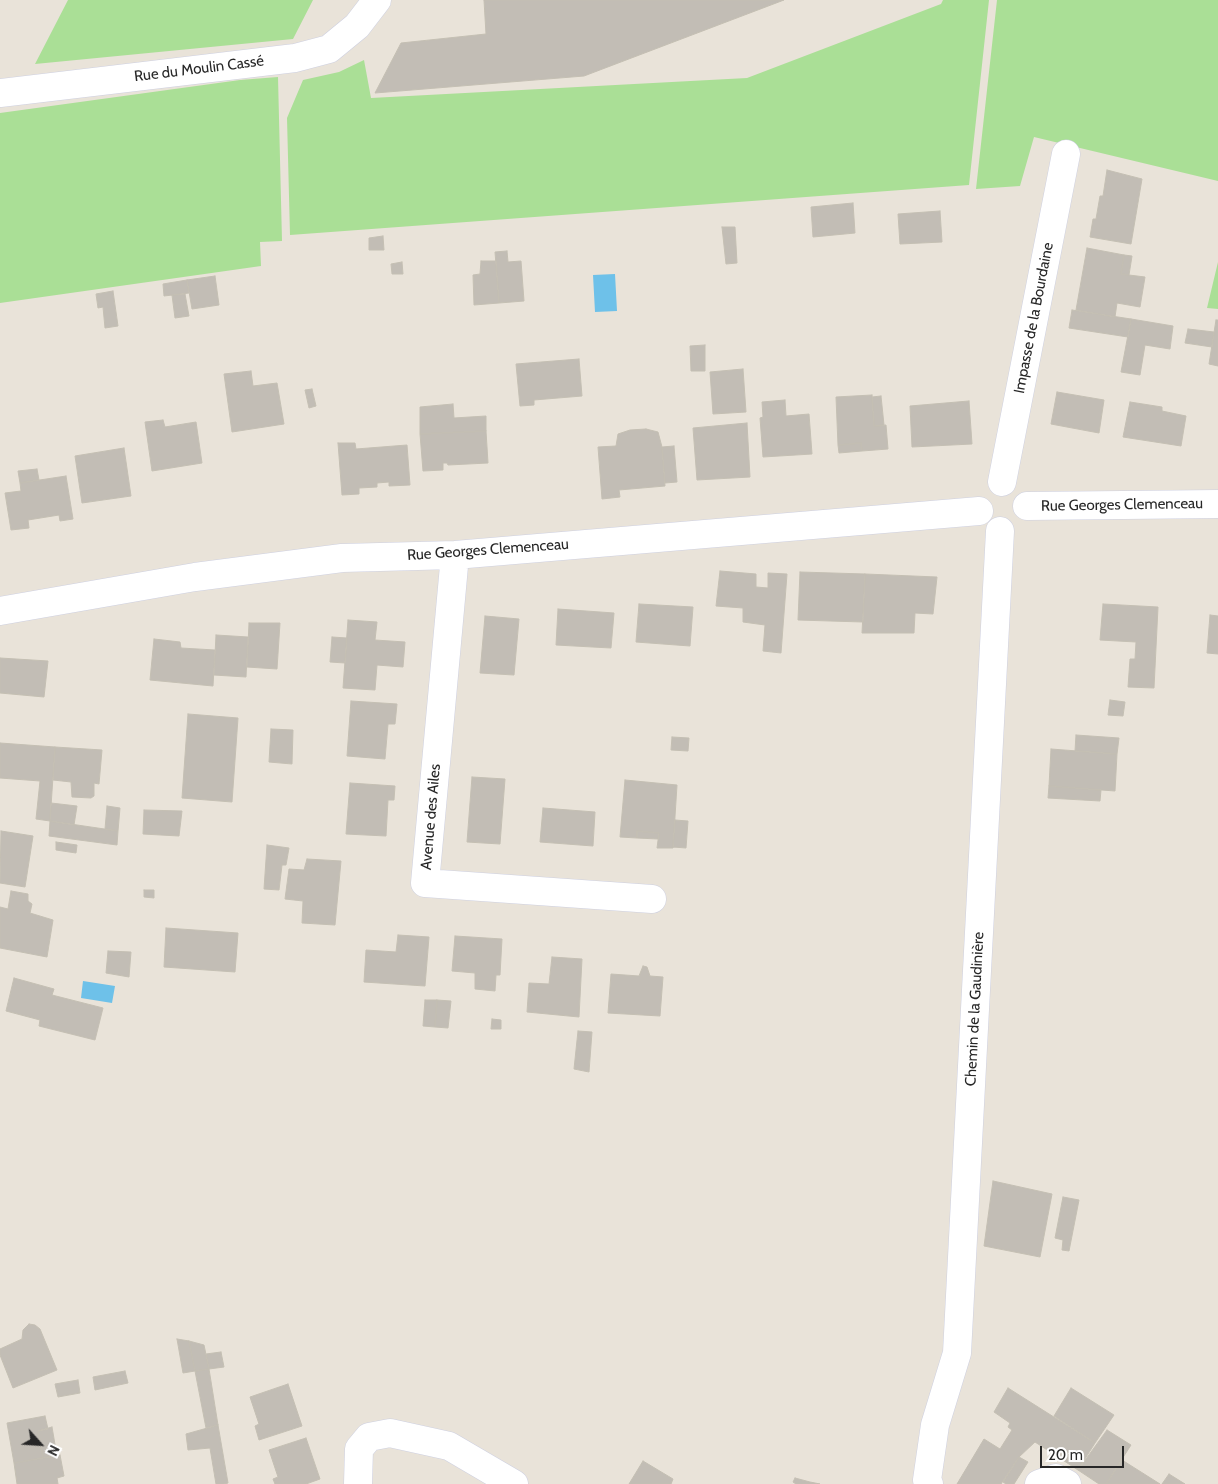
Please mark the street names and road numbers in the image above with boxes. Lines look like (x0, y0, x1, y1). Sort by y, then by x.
street label: Rue du Moulin Cassé (133, 52, 265, 86)
street label: Impasse de la Bourdaine (1010, 241, 1058, 395)
street label: Rue Georges Clemenceau (1041, 495, 1203, 515)
street label: Rue Georges Clemenceau (406, 535, 570, 565)
street label: Avenue des Ailes (417, 763, 445, 871)
street label: Chemin de la Gaudinière (962, 931, 988, 1087)

